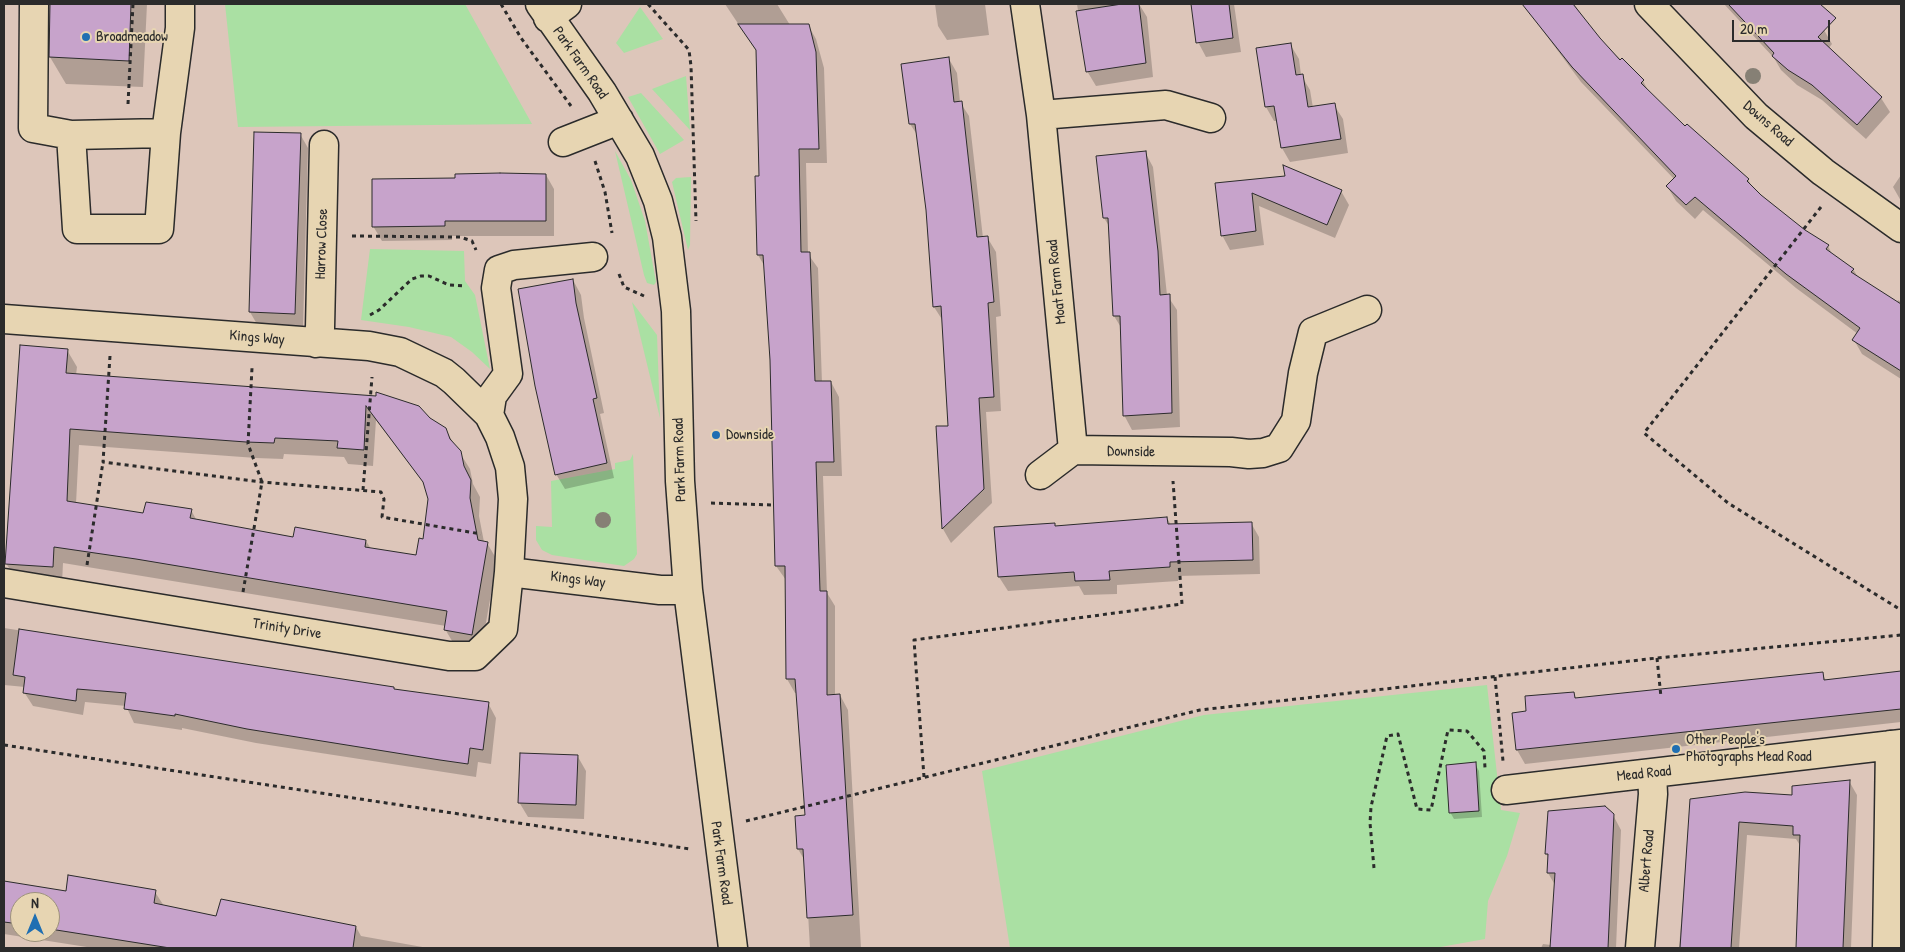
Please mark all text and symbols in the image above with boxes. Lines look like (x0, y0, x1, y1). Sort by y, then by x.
scale bar (1735, 10, 1832, 42)
text: 20 m (1740, 18, 1767, 39)
street label: Park Farm Road (549, 23, 611, 103)
place label: Broadmeadow (96, 28, 168, 46)
marker: Broadmeadow (80, 31, 92, 43)
street label: Downs Road (1739, 97, 1797, 151)
street label: Harrow Close (312, 208, 332, 280)
street label: Moat Farm Road (1044, 239, 1070, 325)
street label: Kings Way (229, 327, 285, 349)
street label: Park Farm Road (670, 418, 690, 502)
place label: Downside (726, 426, 774, 444)
marker: Downside (710, 429, 722, 441)
street label: Downside (1107, 443, 1155, 461)
street label: Kings Way (549, 568, 607, 592)
street label: Trinity Drive (251, 615, 323, 643)
place label: Other People's Photographs Mead Road (1686, 731, 1812, 766)
marker: Other People's Photographs Mead Road (1670, 743, 1682, 755)
street label: Mead Road (1616, 762, 1672, 786)
street label: Park Farm Road (706, 820, 736, 906)
street label: Albert Road (1635, 829, 1659, 893)
north arrow (10, 892, 60, 942)
text: N (31, 893, 39, 912)

